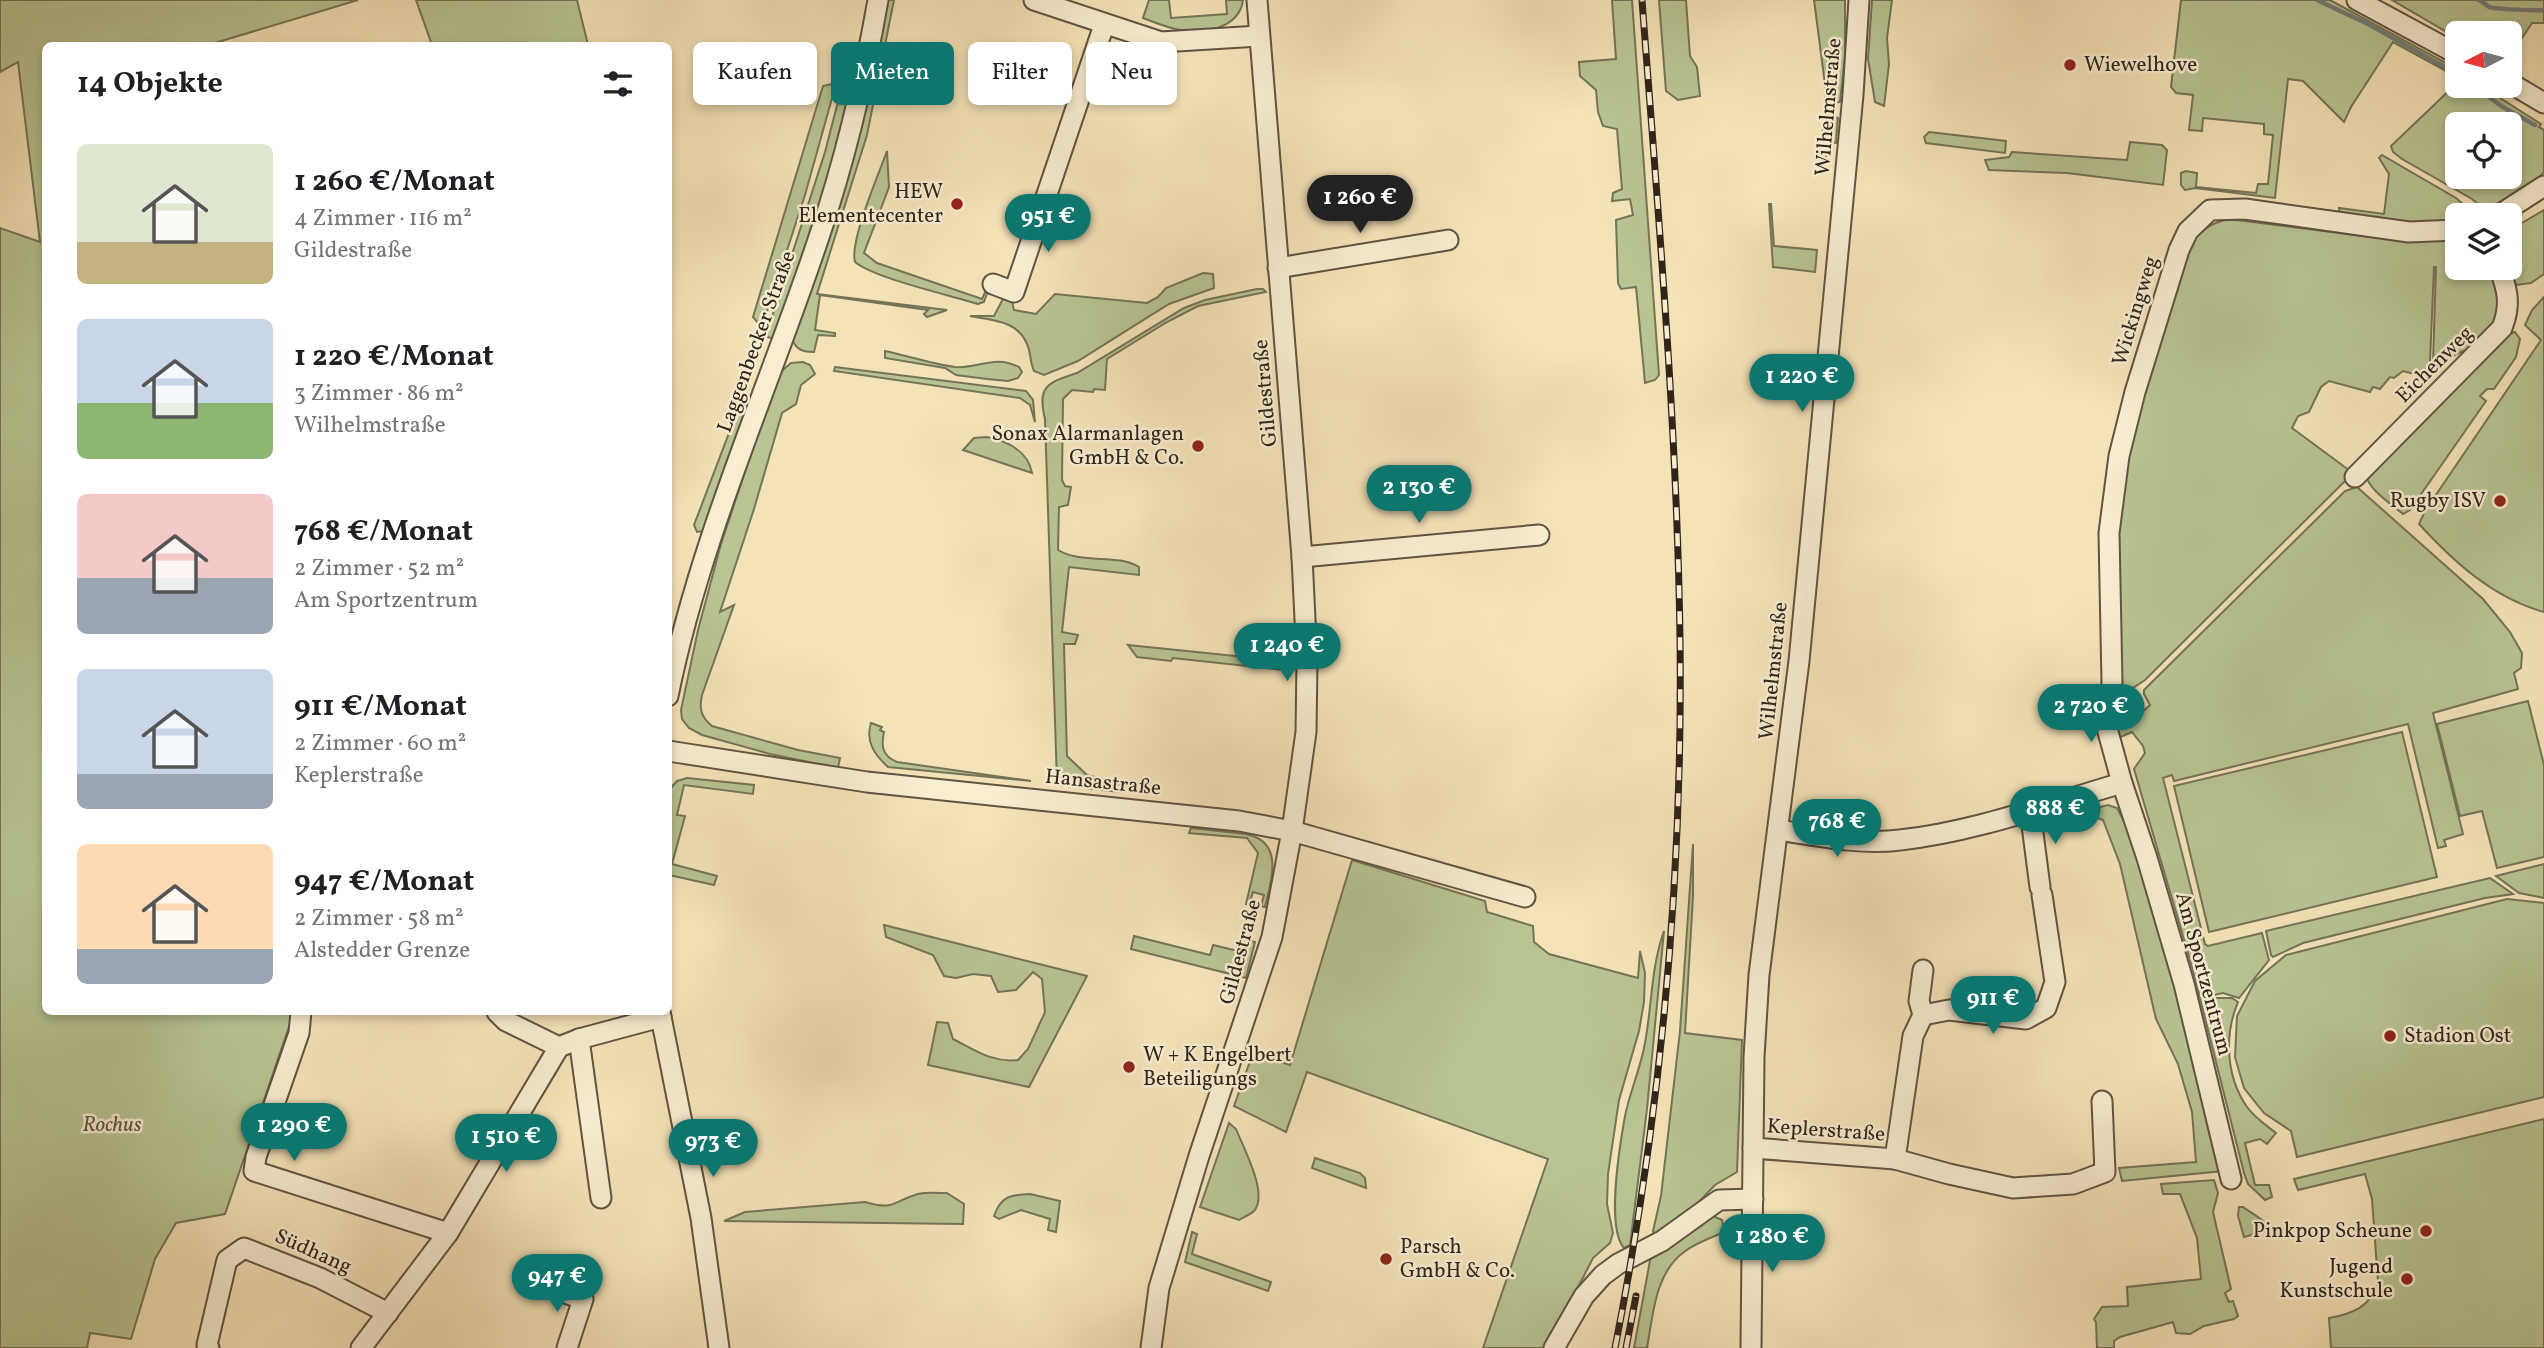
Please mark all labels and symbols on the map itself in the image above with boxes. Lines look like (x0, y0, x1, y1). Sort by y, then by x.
north arrow (2445, 21, 2522, 98)
street label: Wilhelmstraße (1809, 37, 1849, 177)
place label: Wiewelhove (2084, 51, 2197, 80)
marker: Wiewelhove (2062, 57, 2078, 73)
pin: 1 260 € (1295, 176, 1425, 235)
place label: HEW Elementecenter (798, 178, 943, 231)
pin: 951 € (999, 194, 1097, 254)
marker: HEW Elementecenter (949, 196, 965, 212)
street label: Laggenbecker Straße (711, 247, 803, 437)
street label: Wickingweg (2106, 253, 2166, 369)
street label: Eichenweg (2390, 320, 2480, 410)
street label: Gildestraße (1247, 338, 1285, 448)
pin: 1 220 € (1737, 354, 1867, 414)
place label: Sonax Alarmanlagen GmbH & Co. (991, 420, 1184, 473)
marker: Sonax Alarmanlagen GmbH & Co. (1190, 438, 1206, 454)
pin: 2 130 € (1354, 466, 1484, 525)
place label: Rugby ISV (2390, 487, 2486, 516)
marker: Rugby ISV (2492, 493, 2508, 509)
street label: Wilhelmstraße (1752, 601, 1796, 741)
pin: 1 240 € (1222, 624, 1352, 683)
pin: 2 720 € (2026, 684, 2156, 744)
street label: Hansastraße (1044, 762, 1162, 804)
pin: 888 € (2006, 786, 2104, 846)
pin: 768 € (1788, 800, 1886, 859)
street label: Am Sportzentrum (2167, 889, 2239, 1059)
street label: Gildestraße (1213, 896, 1269, 1008)
pin: 911 € (1944, 976, 2042, 1036)
place label: Stadion Ost (2404, 1022, 2511, 1051)
marker: Stadion Ost (2382, 1028, 2398, 1044)
place label: W + K Engelbert Beteiligungs (1143, 1041, 1292, 1094)
marker: W + K Engelbert Beteiligungs (1121, 1059, 1137, 1075)
pin: 1 290 € (229, 1104, 359, 1163)
park label: Rochus (83, 1111, 142, 1140)
street label: Keplerstraße (1766, 1112, 1886, 1150)
pin: 1 510 € (441, 1114, 571, 1174)
pin: 973 € (664, 1120, 762, 1179)
pin: 1 280 € (1707, 1214, 1837, 1274)
place label: Pinkpop Scheune (2253, 1217, 2412, 1246)
street label: Südhang (270, 1222, 356, 1282)
marker: Pinkpop Scheune (2418, 1223, 2434, 1239)
place label: Parsch GmbH & Co. (1400, 1233, 1515, 1286)
marker: Parsch GmbH & Co. (1378, 1251, 1394, 1267)
place label: Jugend Kunstschule (2280, 1253, 2393, 1306)
pin: 947 € (508, 1254, 606, 1314)
marker: Jugend Kunstschule (2399, 1271, 2415, 1287)

